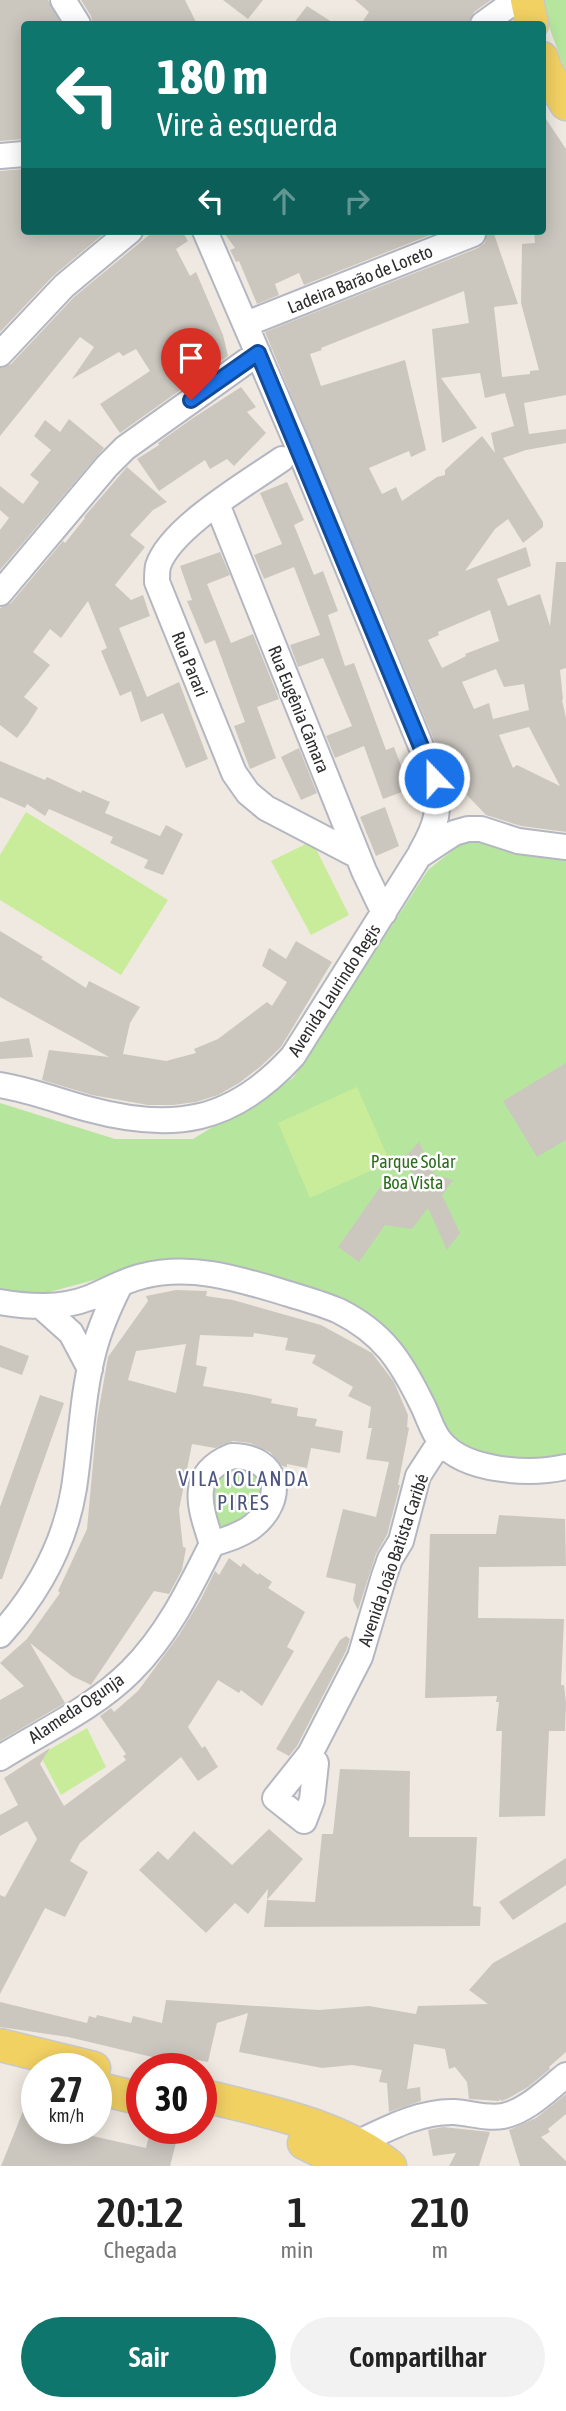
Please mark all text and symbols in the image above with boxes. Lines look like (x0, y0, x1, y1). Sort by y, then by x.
text: 180 m (157, 48, 268, 104)
icon: left (42, 49, 133, 140)
text: Vire à esquerda (157, 106, 338, 143)
icon: left (192, 182, 230, 220)
icon: ahead (265, 182, 303, 220)
icon: right (338, 182, 376, 220)
street label: Ladeira Barão de Loreto (284, 240, 436, 318)
pin (161, 328, 221, 400)
icon: arrive (172, 339, 210, 377)
street label: Rua Parari (168, 628, 212, 700)
street label: Rua Eugênia Câmara (264, 642, 334, 776)
position arrow (397, 741, 471, 815)
street label: Avenida Laurindo Regis (283, 920, 385, 1060)
park label: Parque Solar Boa Vista (371, 1151, 456, 1193)
district label: VILA IOLANDA PIRES (178, 1466, 310, 1514)
street label: Avenida João Batista Caribé (354, 1471, 432, 1649)
street label: Alameda Ogunja (24, 1668, 128, 1748)
speed limit sign: 30 (126, 2053, 217, 2144)
text: 27 (50, 2069, 83, 2109)
text: km/h (49, 2105, 84, 2126)
text: 20:12 (97, 2188, 184, 2236)
text: 1 (287, 2188, 307, 2236)
text: 210 (410, 2188, 469, 2236)
text: Chegada (103, 2237, 177, 2263)
text: min (281, 2237, 314, 2263)
text: m (431, 2237, 448, 2263)
button: Sair (21, 2317, 276, 2397)
button: Compartilhar (290, 2317, 545, 2397)

